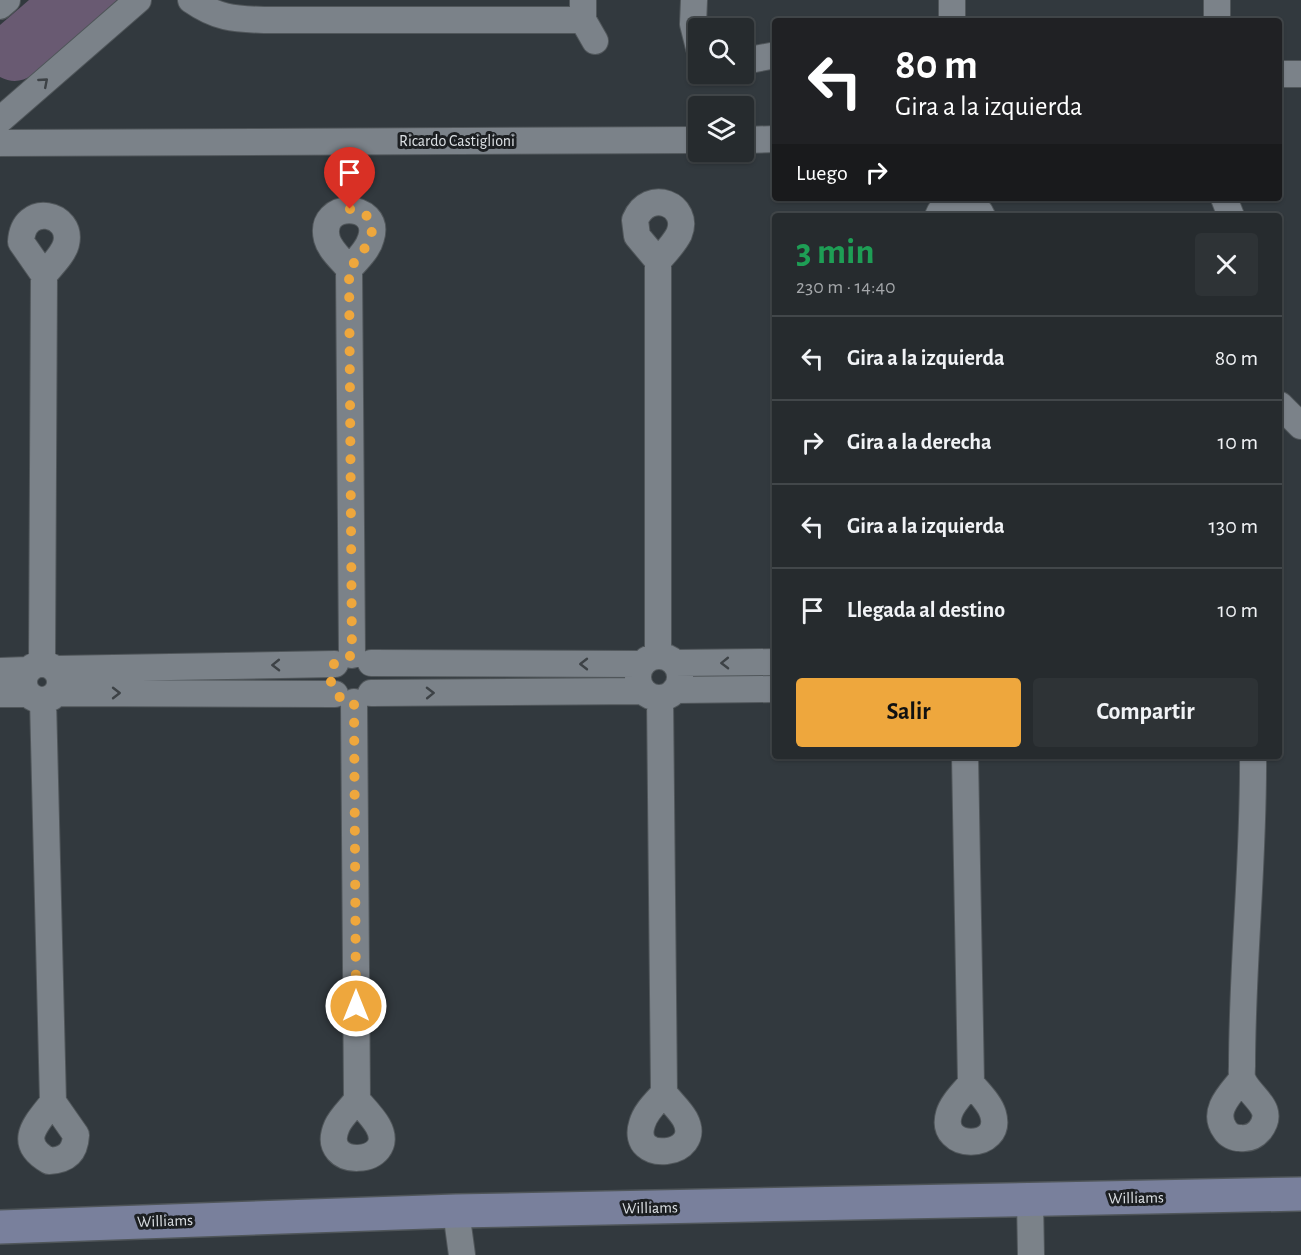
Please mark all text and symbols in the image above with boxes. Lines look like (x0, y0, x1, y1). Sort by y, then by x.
map controls (688, 18, 754, 162)
button: search (688, 18, 754, 84)
icon: left (796, 42, 874, 120)
text: 80 m (895, 44, 978, 86)
one-way arrow (37, 78, 48, 89)
text: Gira a la izquierda (895, 93, 1083, 120)
button: layers (688, 96, 754, 162)
street label: Ricardo Castiglioni (399, 133, 515, 149)
pin (324, 147, 375, 209)
icon: arrive (333, 156, 366, 189)
icon: right (860, 156, 893, 189)
text: Luego (796, 162, 848, 184)
button: close (1195, 233, 1258, 296)
text: 3 min (796, 234, 874, 270)
text: 230 m · 14:40 (796, 277, 896, 297)
icon: left (796, 342, 829, 375)
text: Gira a la izquierda (847, 347, 1005, 369)
text: 80 m (1215, 347, 1258, 369)
icon: right (796, 426, 829, 459)
text: Gira a la derecha (847, 431, 992, 453)
text: 10 m (1218, 431, 1258, 453)
icon: left (796, 510, 829, 543)
text: Gira a la izquierda (847, 515, 1005, 537)
text: 130 m (1209, 515, 1258, 537)
icon: arrive (796, 594, 829, 627)
text: Llegada al destino (847, 599, 1005, 621)
text: 10 m (1218, 599, 1258, 621)
one-way arrow (721, 656, 730, 669)
one-way arrow (579, 658, 588, 670)
one-way arrow (272, 659, 281, 671)
button: Salir (796, 678, 1021, 747)
button: Compartir (1033, 678, 1258, 747)
one-way arrow (425, 686, 434, 699)
one-way arrow (111, 687, 120, 699)
position arrow (324, 974, 388, 1038)
street label: Williams (1108, 1190, 1164, 1206)
street label: Williams (622, 1200, 678, 1216)
street label: Williams (137, 1212, 193, 1230)

